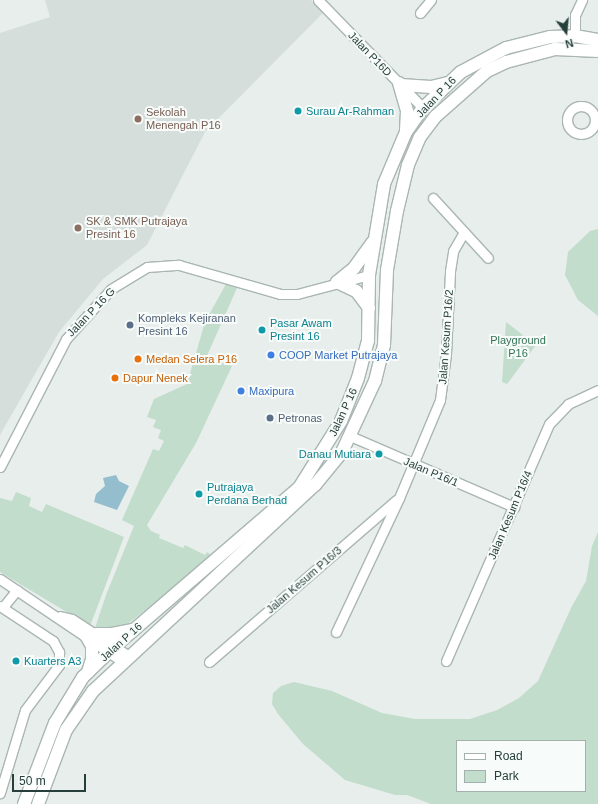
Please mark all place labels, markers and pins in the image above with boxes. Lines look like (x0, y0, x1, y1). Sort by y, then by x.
place label: Surau Ar-Rahman (306, 104, 395, 118)
place label: Sekolah Menengah P16 (146, 106, 221, 132)
marker: Surau Ar-Rahman (293, 106, 303, 116)
marker: Sekolah Menengah P16 (133, 114, 143, 124)
place label: SK & SMK Putrajaya Presint 16 (86, 215, 187, 241)
marker: SK & SMK Putrajaya Presint 16 (73, 223, 83, 233)
place label: Kompleks Kejiranan Presint 16 (138, 312, 236, 338)
place label: Pasar Awam Presint 16 (270, 317, 332, 343)
marker: Kompleks Kejiranan Presint 16 (125, 320, 135, 330)
marker: Pasar Awam Presint 16 (257, 325, 267, 335)
place label: COOP Market Putrajaya (279, 348, 398, 362)
marker: COOP Market Putrajaya (266, 350, 276, 360)
place label: Medan Selera P16 (146, 352, 237, 366)
marker: Medan Selera P16 (133, 354, 143, 364)
place label: Dapur Nenek (123, 371, 188, 385)
marker: Dapur Nenek (110, 373, 120, 383)
place label: Maxipura (249, 384, 294, 398)
marker: Maxipura (236, 386, 246, 396)
place label: Petronas (278, 411, 322, 425)
marker: Petronas (265, 413, 275, 423)
place label: Danau Mutiara (299, 447, 371, 461)
marker: Danau Mutiara (374, 449, 384, 459)
place label: Putrajaya Perdana Berhad (207, 481, 287, 507)
marker: Putrajaya Perdana Berhad (194, 489, 204, 499)
place label: Kuarters A3 (24, 654, 82, 668)
marker: Kuarters A3 (11, 656, 21, 666)

